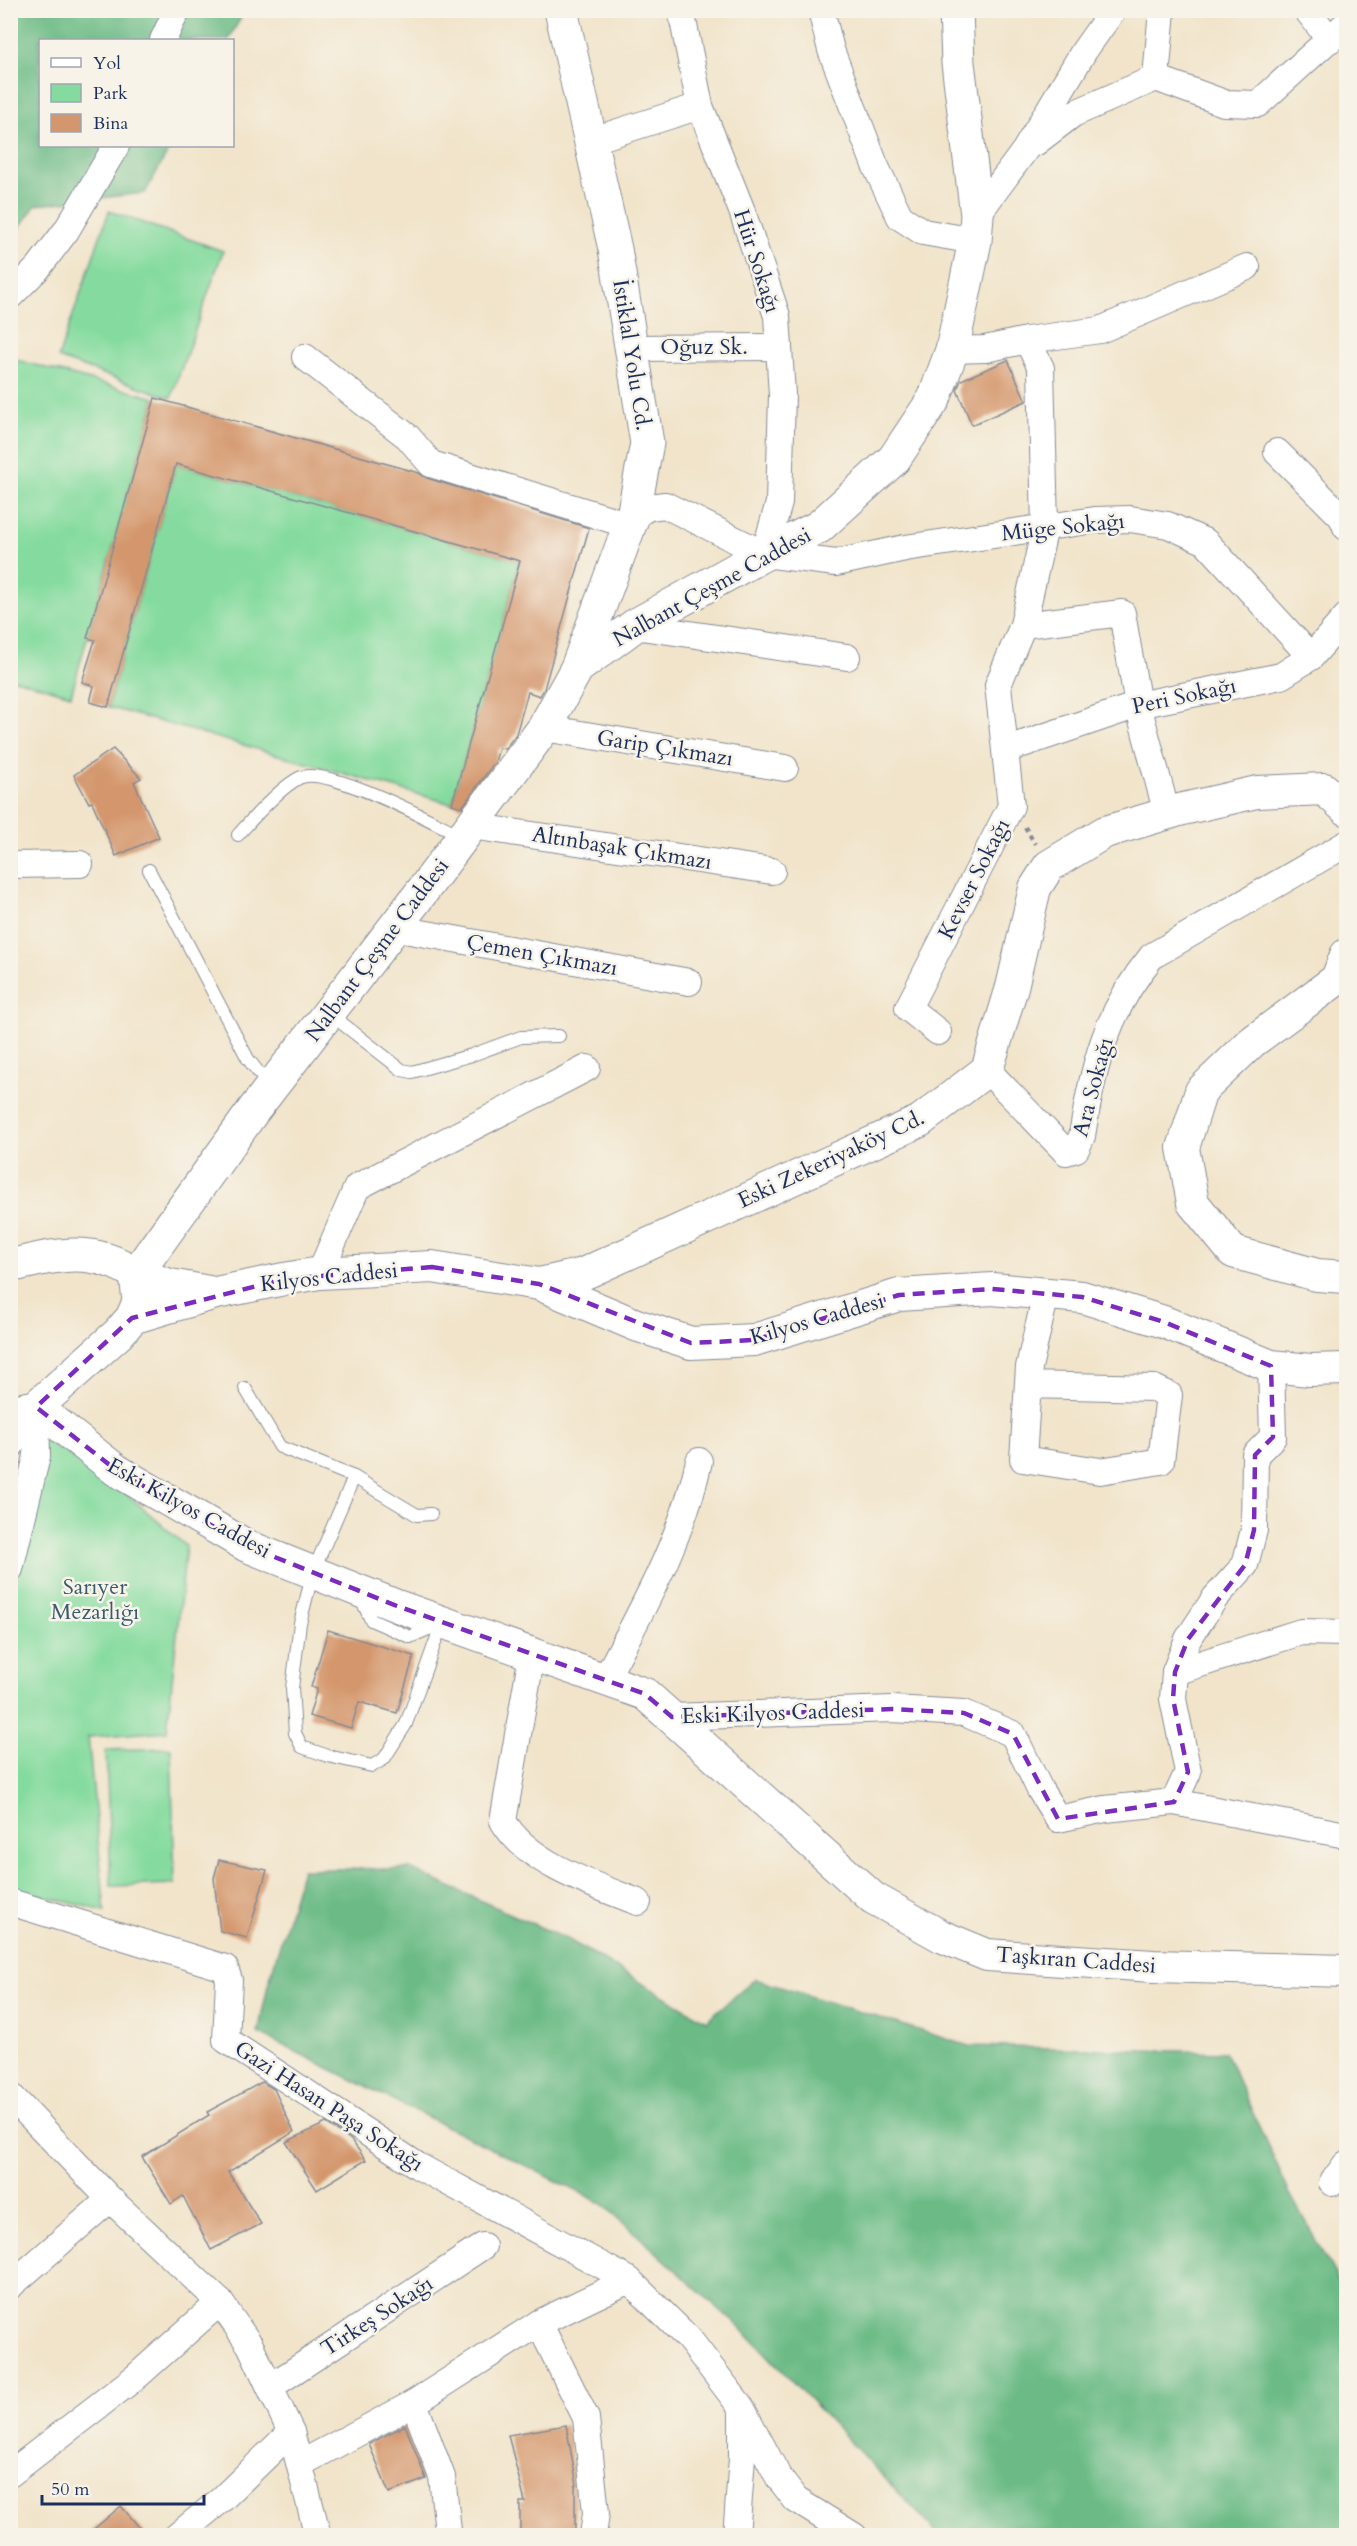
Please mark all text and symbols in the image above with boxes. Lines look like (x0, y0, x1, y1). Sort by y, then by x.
legend (39, 39, 234, 147)
text: Yol (93, 51, 121, 76)
text: Park (93, 81, 128, 106)
text: Bina (93, 111, 129, 136)
street label: Hür Sokağı (726, 205, 788, 317)
street label: İstiklal Yolu Cd. (605, 277, 659, 433)
street label: Oğuz Sk. (660, 332, 748, 362)
street label: Müge Sokağı (1000, 506, 1126, 548)
street label: Nalbant Çeşme Caddesi (607, 520, 817, 654)
street label: Peri Sokağı (1129, 670, 1239, 722)
street label: Garip Çıkmazı (595, 722, 735, 774)
street label: Kevser Sokağı (931, 814, 1017, 944)
street label: Altınbaşak Çıkmazı (530, 819, 714, 877)
street label: Nalbant Çeşme Caddesi (298, 852, 456, 1048)
street label: Çemen Çıkmazı (464, 927, 620, 983)
street label: Ara Sokağı (1065, 1034, 1121, 1140)
street label: Eski Zekeriyaköy Cd. (733, 1103, 929, 1215)
street label: Kilyos Caddesi (259, 1255, 399, 1299)
street label: Kilyos Caddesi (746, 1286, 888, 1352)
street label: Eski Kilyos Caddesi (102, 1451, 276, 1565)
park label: Sarıyer Mezarlığı (51, 1572, 139, 1627)
street label: Eski Kilyos Caddesi (681, 1695, 865, 1731)
street label: Taşkıran Caddesi (995, 1939, 1157, 1981)
street label: Gazi Hasan Paşa Sokağı (229, 2034, 429, 2178)
street label: Tirkeş Sokağı (315, 2269, 439, 2363)
scale bar (42, 2468, 204, 2506)
text: 50 m (51, 2477, 90, 2502)

